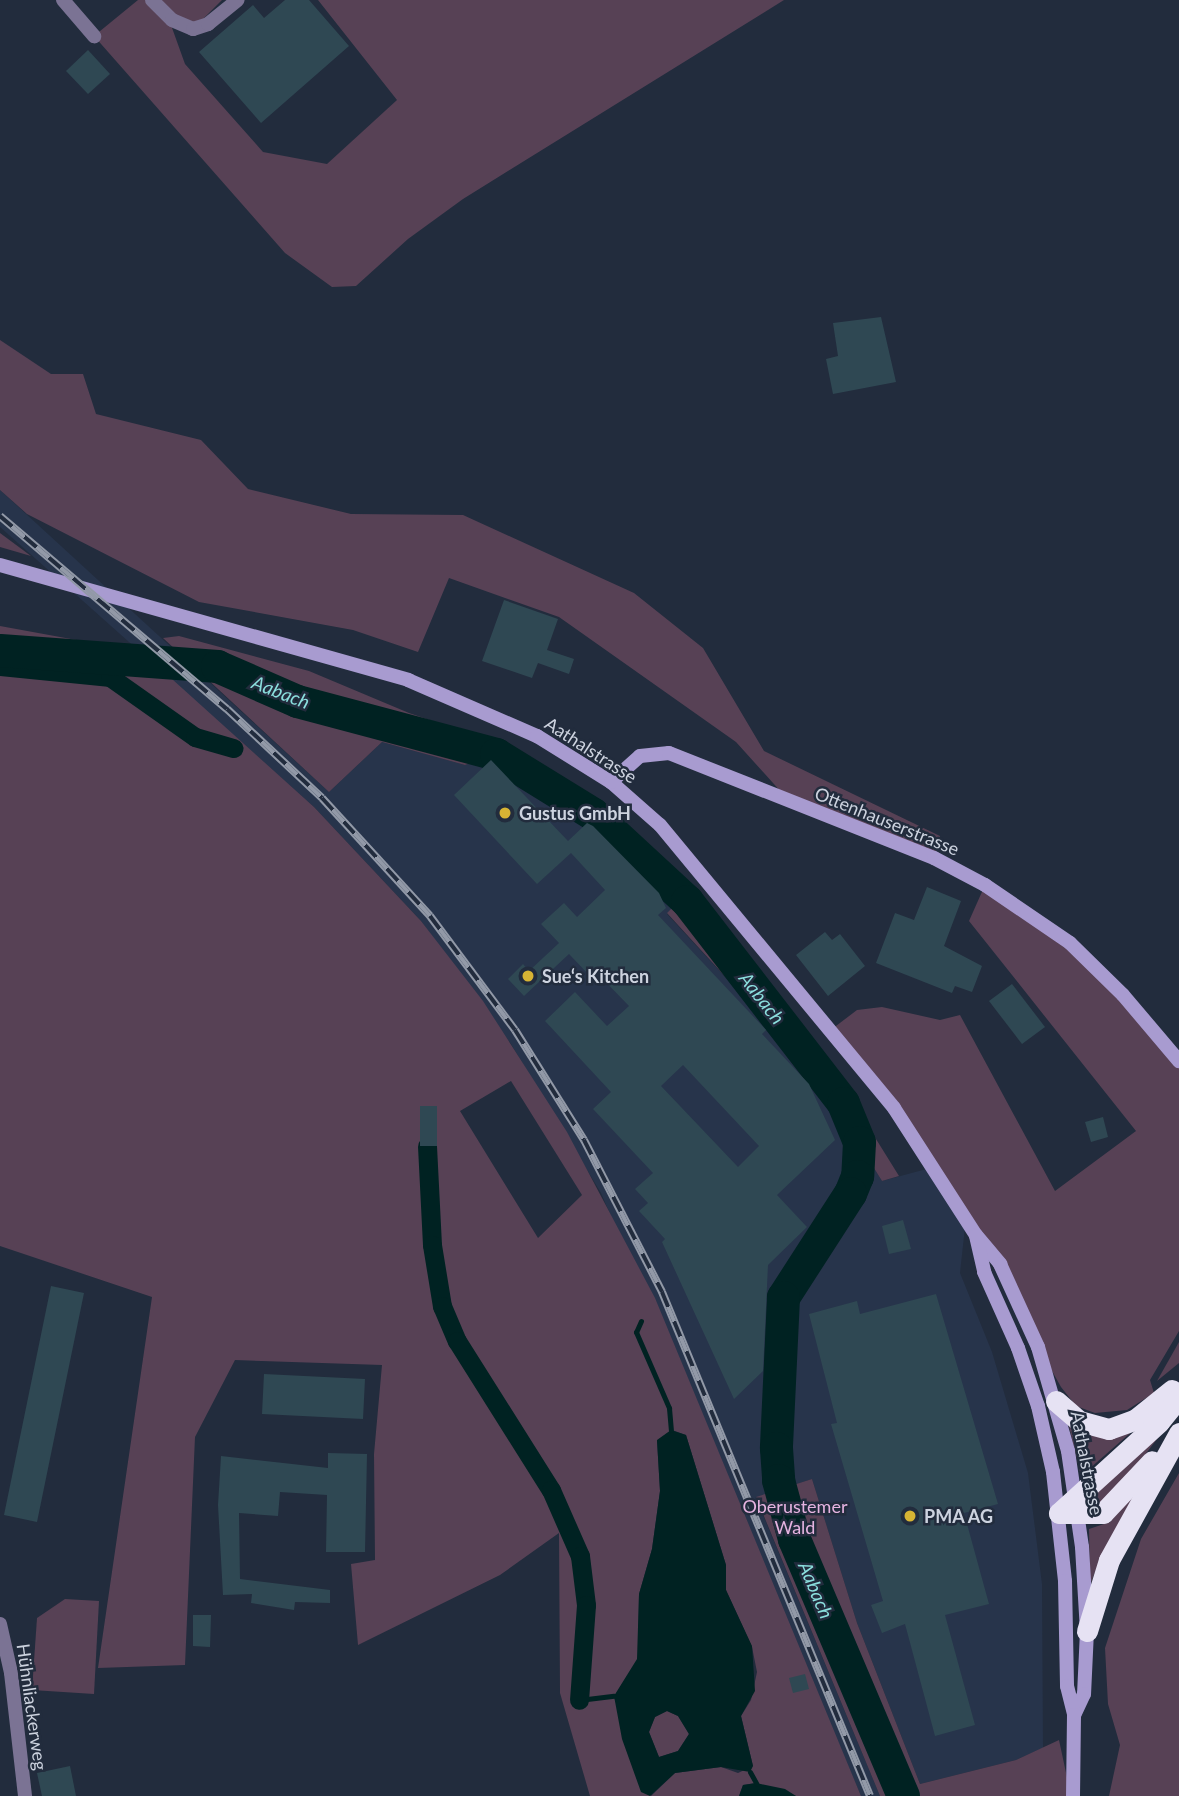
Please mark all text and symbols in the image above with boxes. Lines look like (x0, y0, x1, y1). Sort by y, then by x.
water label: Aabach (249, 671, 313, 713)
street label: Aathalstrasse (541, 712, 641, 788)
street label: Ottenhauserstrasse (812, 782, 962, 860)
place label: Gustus GmbH (519, 802, 631, 824)
marker: Gustus GmbH (497, 805, 513, 821)
place label: Sue‘s Kitchen (542, 965, 649, 987)
water label: Aabach (735, 967, 789, 1029)
marker: Sue‘s Kitchen (520, 968, 536, 984)
street label: Aathalstrasse (1066, 1409, 1108, 1517)
park label: Oberustemer Wald (743, 1496, 847, 1538)
place label: PMA AG (924, 1505, 994, 1527)
marker: PMA AG (902, 1508, 918, 1524)
water label: Aabach (794, 1558, 838, 1622)
street label: Hühnliackerweg (12, 1642, 52, 1772)

